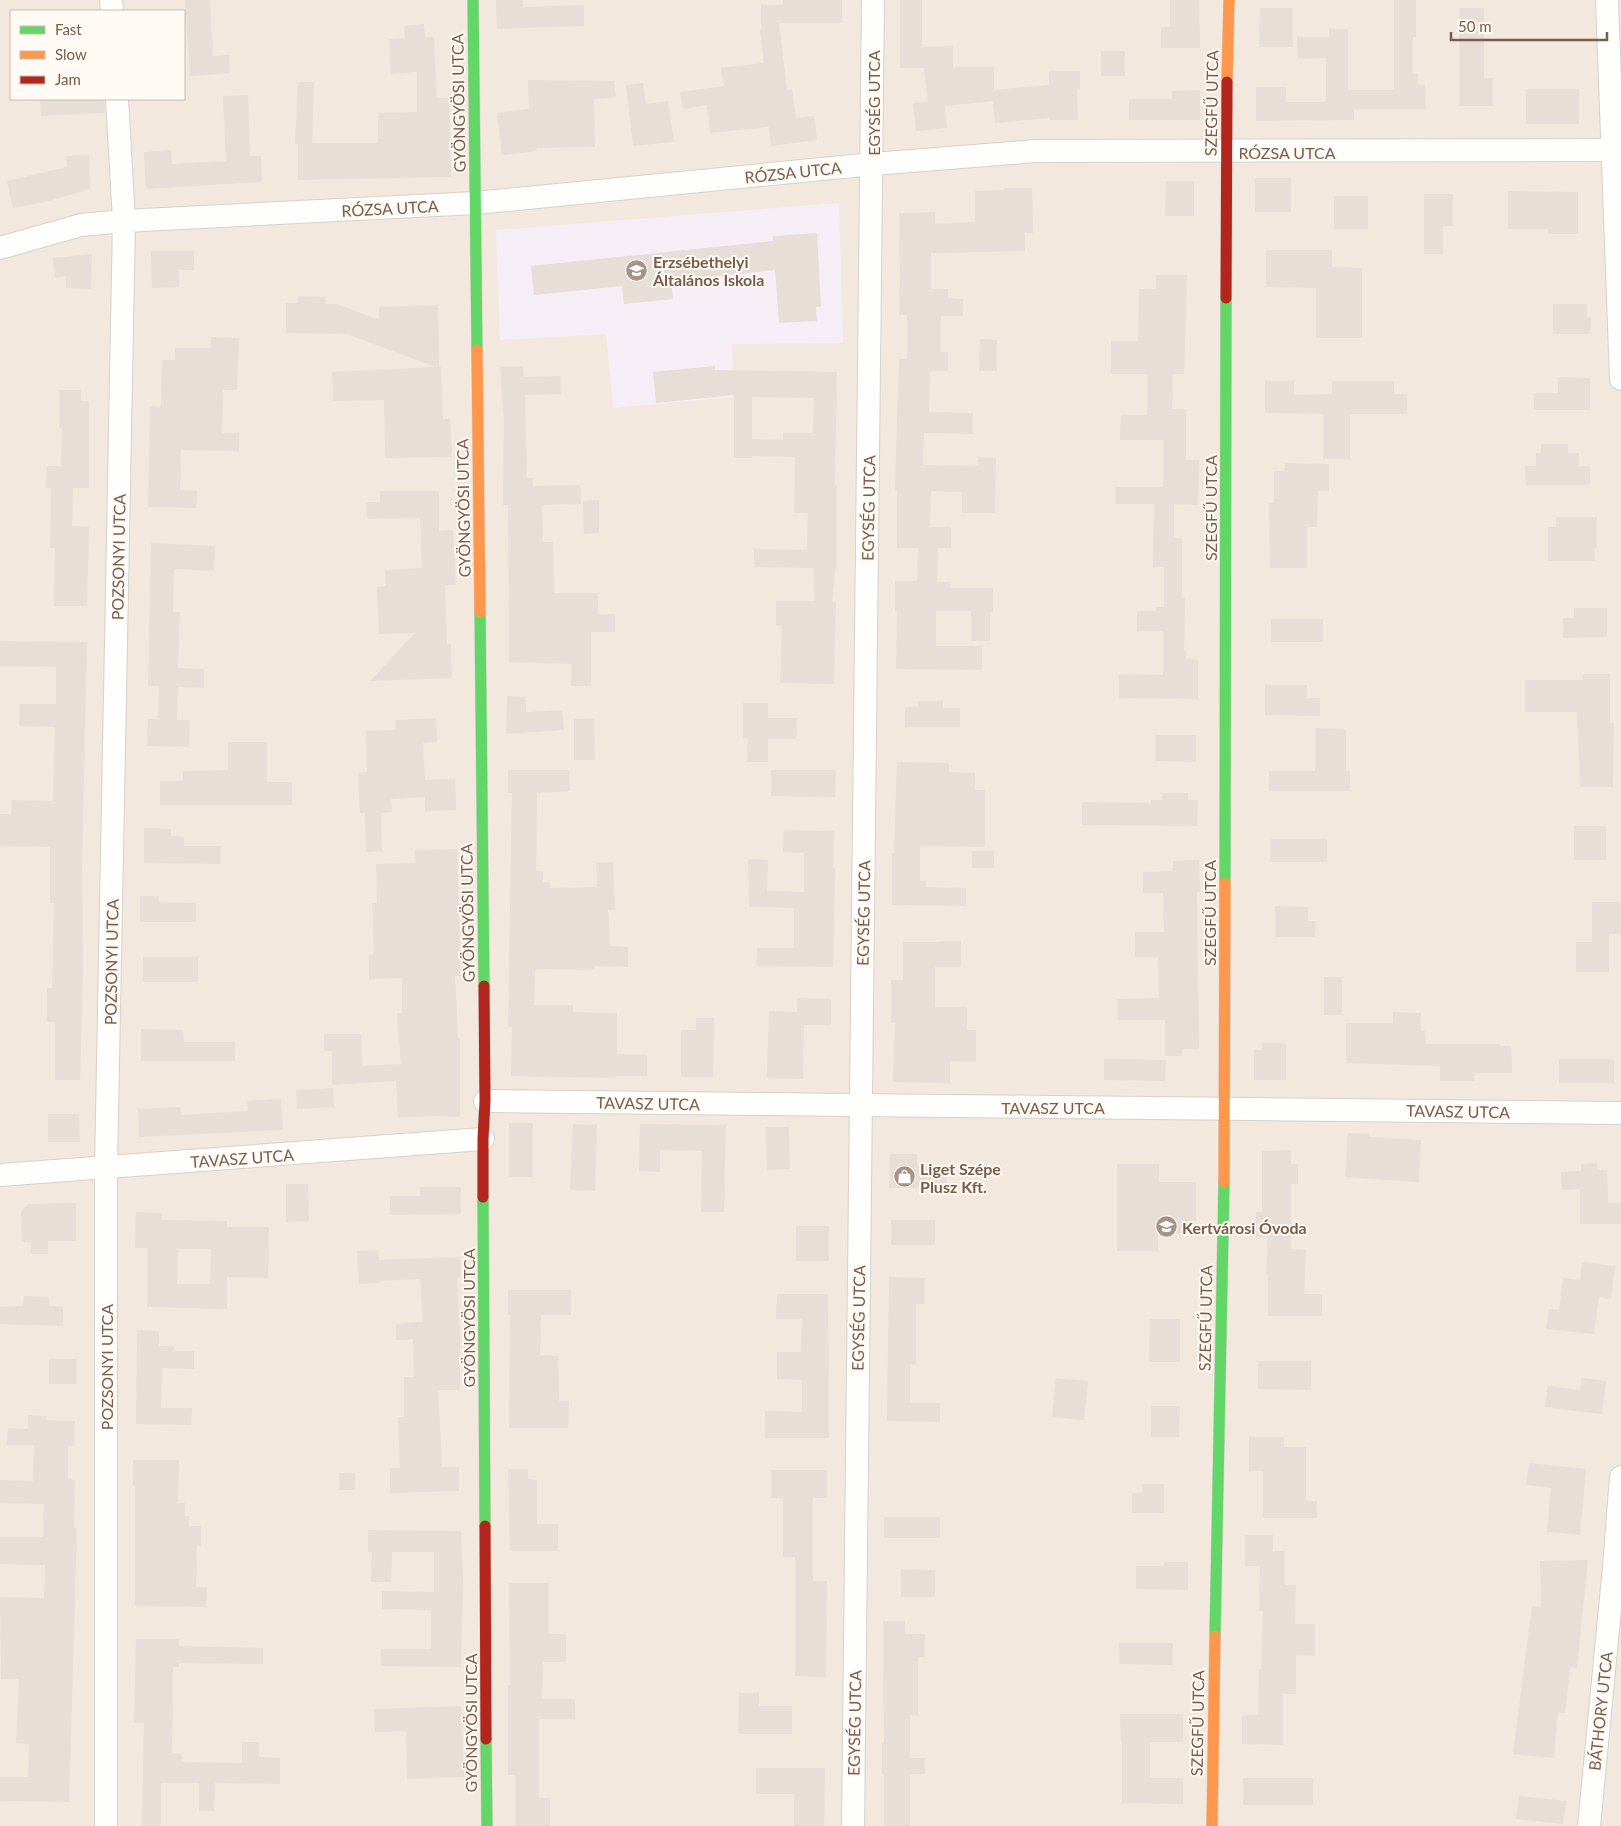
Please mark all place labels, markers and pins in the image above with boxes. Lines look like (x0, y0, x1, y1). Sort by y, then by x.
place label: Erzsébethelyi Általános Iskola (652, 252, 764, 289)
school or university icon: Erzsébethelyi Általános Iskola (625, 258, 649, 282)
place label: Liget Szépe Plusz Kft. (920, 1159, 1001, 1196)
shop icon: Liget Szépe Plusz Kft. (892, 1165, 916, 1189)
school or university icon: Kertvárosi Óvoda (1154, 1215, 1178, 1239)
place label: Kertvárosi Óvoda (1182, 1218, 1307, 1237)

